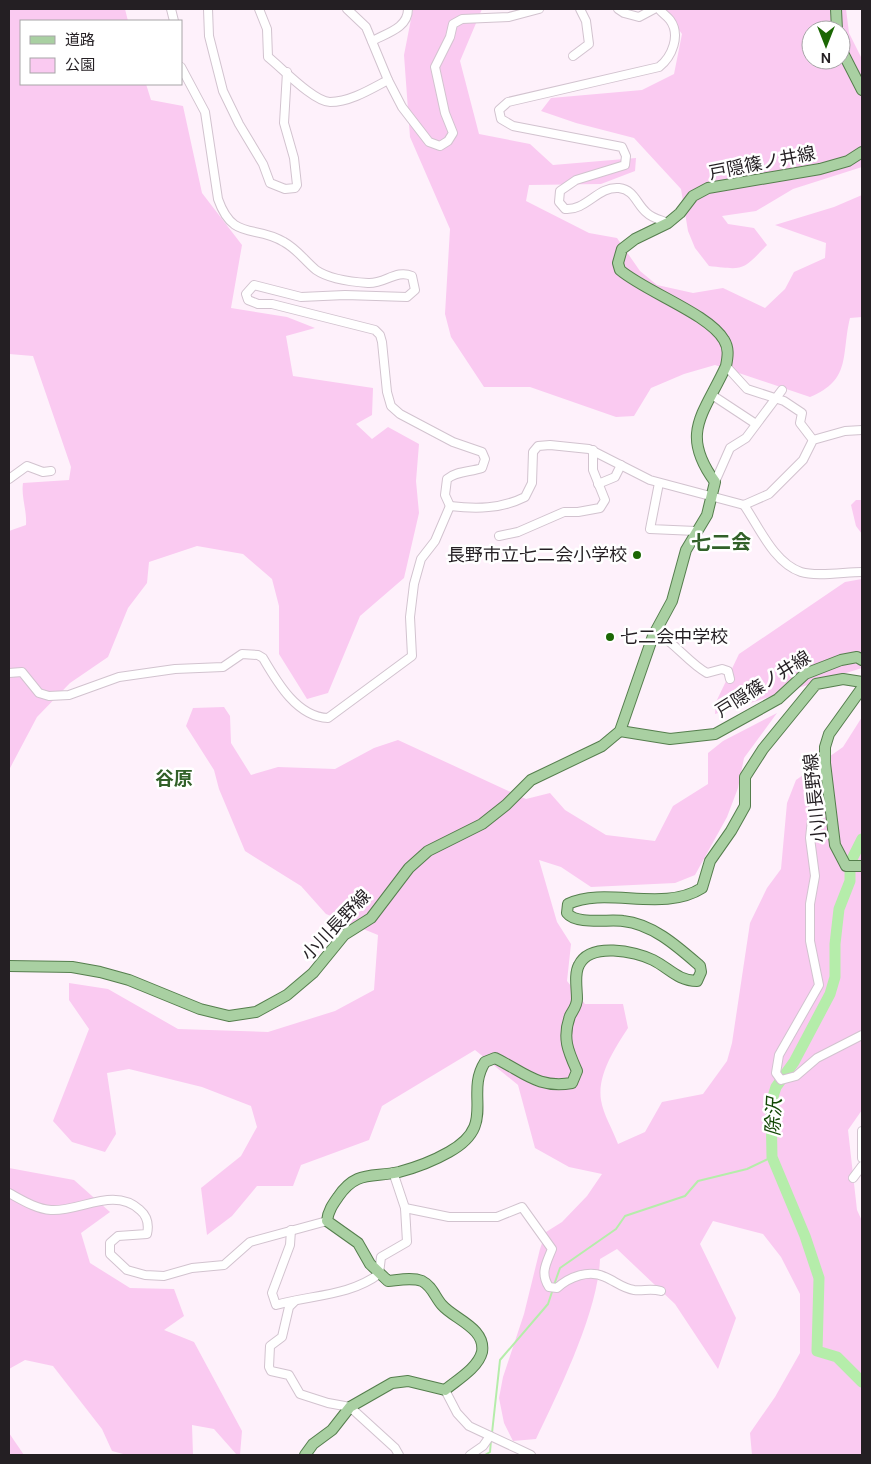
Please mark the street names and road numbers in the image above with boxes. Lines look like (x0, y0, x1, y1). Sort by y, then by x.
street label: 戸隠篠ノ井線 (707, 141, 817, 185)
street label: 戸隠篠ノ井線 (711, 645, 815, 723)
street label: 小川長野線 (798, 752, 832, 844)
street label: 小川長野線 (296, 884, 376, 966)

